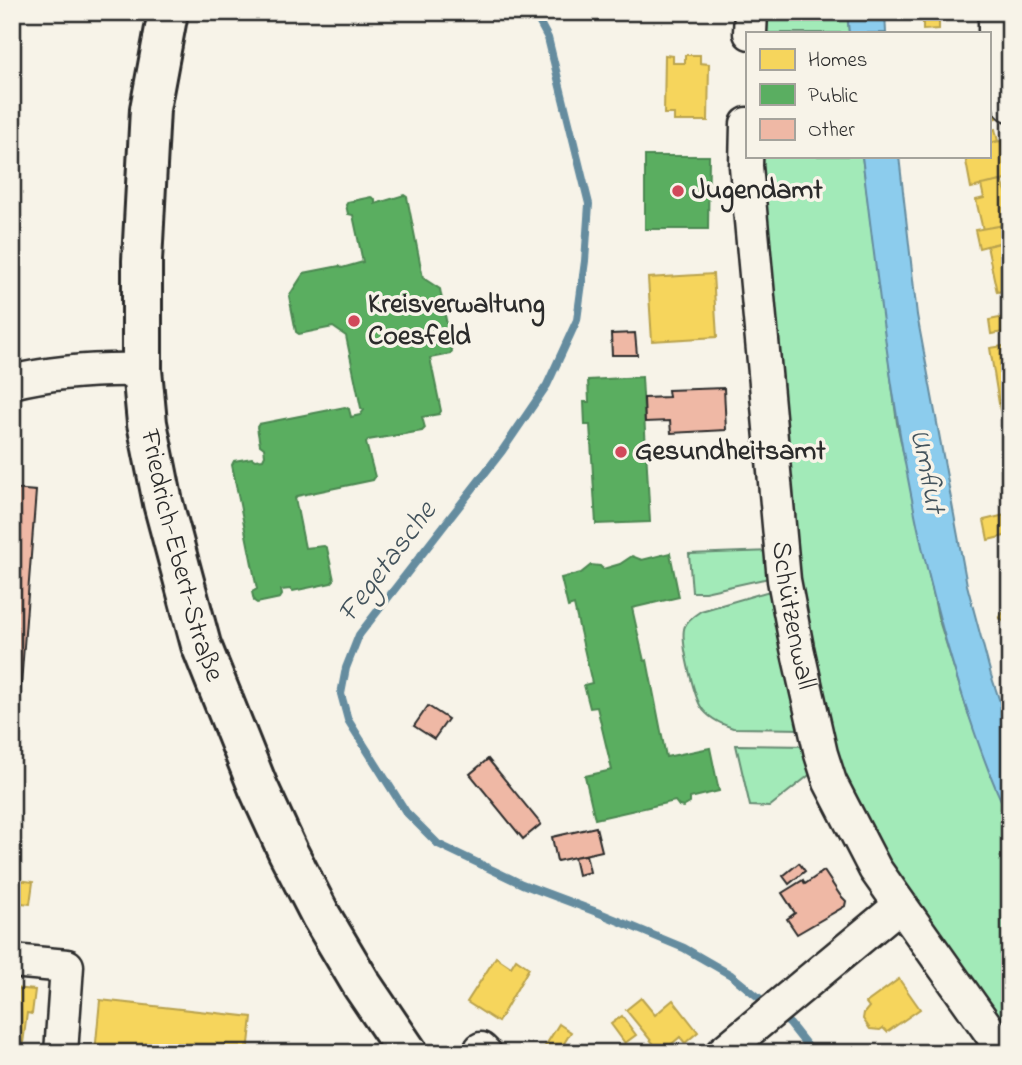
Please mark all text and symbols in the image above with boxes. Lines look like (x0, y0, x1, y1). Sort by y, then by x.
legend (746, 32, 990, 158)
text: Homes (808, 46, 868, 76)
text: Public (808, 82, 859, 112)
text: Other (808, 116, 855, 146)
place label: Jugendamt (692, 171, 823, 213)
marker: Jugendamt (670, 183, 686, 199)
place label: Kreisverwaltung Coesfeld (368, 285, 545, 358)
marker: Kreisverwaltung Coesfeld (346, 313, 362, 329)
street label: Friedrich-Ebert-Straße (128, 425, 234, 688)
water label: Umflut (896, 425, 956, 520)
place label: Gesundheitsamt (635, 432, 826, 473)
marker: Gesundheitsamt (613, 444, 629, 460)
water label: Fegetasche (328, 492, 449, 633)
street label: Schützenwall (760, 539, 826, 694)

